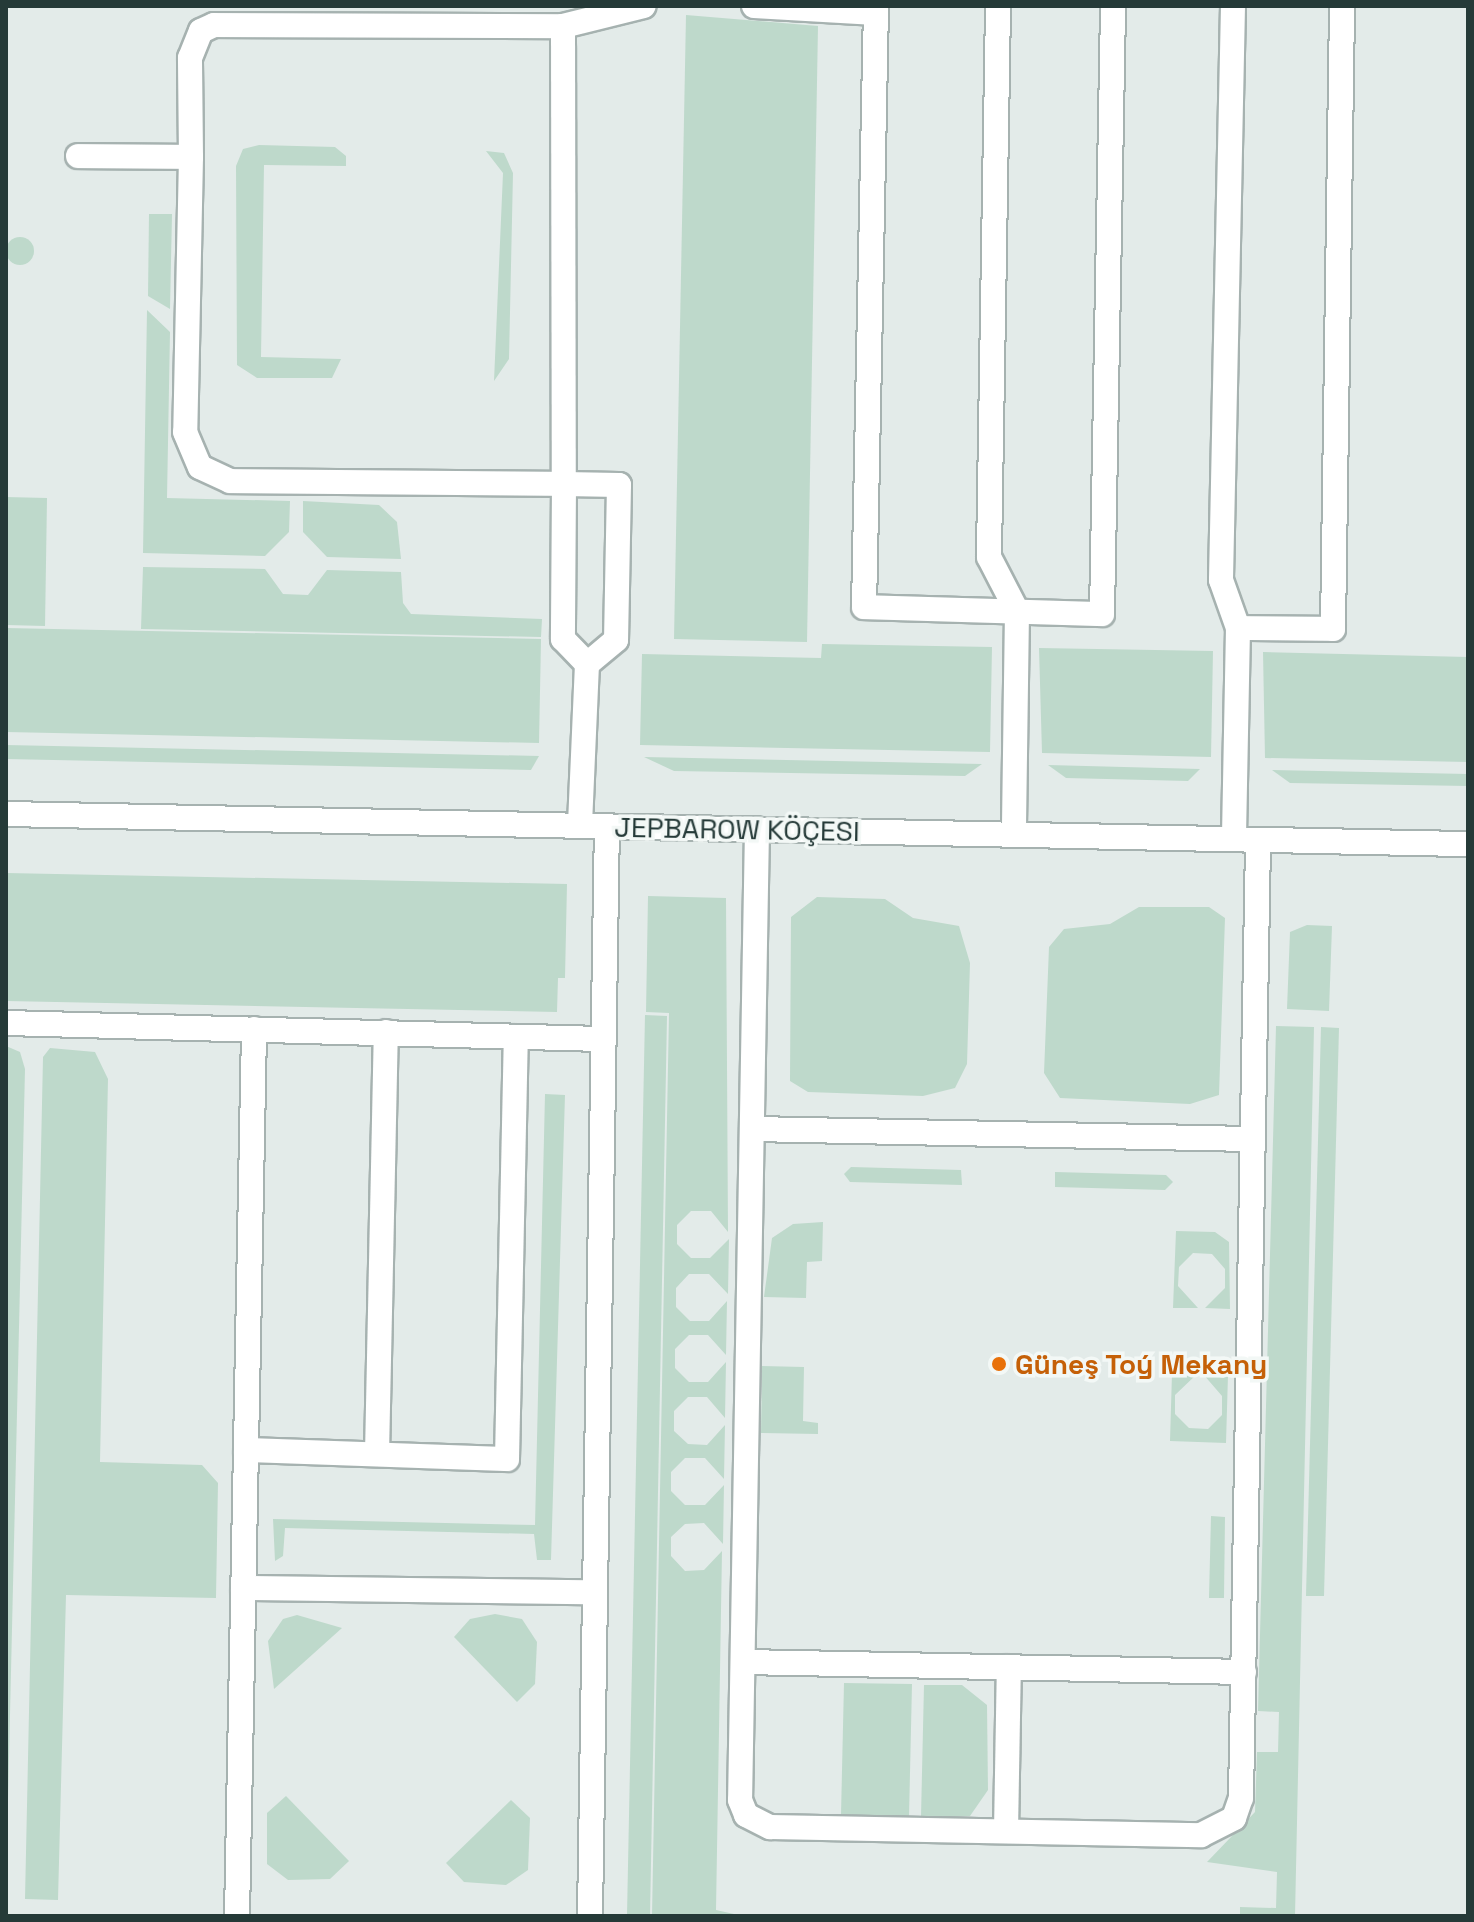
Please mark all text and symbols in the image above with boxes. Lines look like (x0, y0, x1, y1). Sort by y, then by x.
street label: JEPBAROW KÖÇESI (614, 810, 860, 848)
place label: Güneş Toý Mekany (1015, 1347, 1268, 1381)
marker: Güneş Toý Mekany (990, 1355, 1008, 1373)

